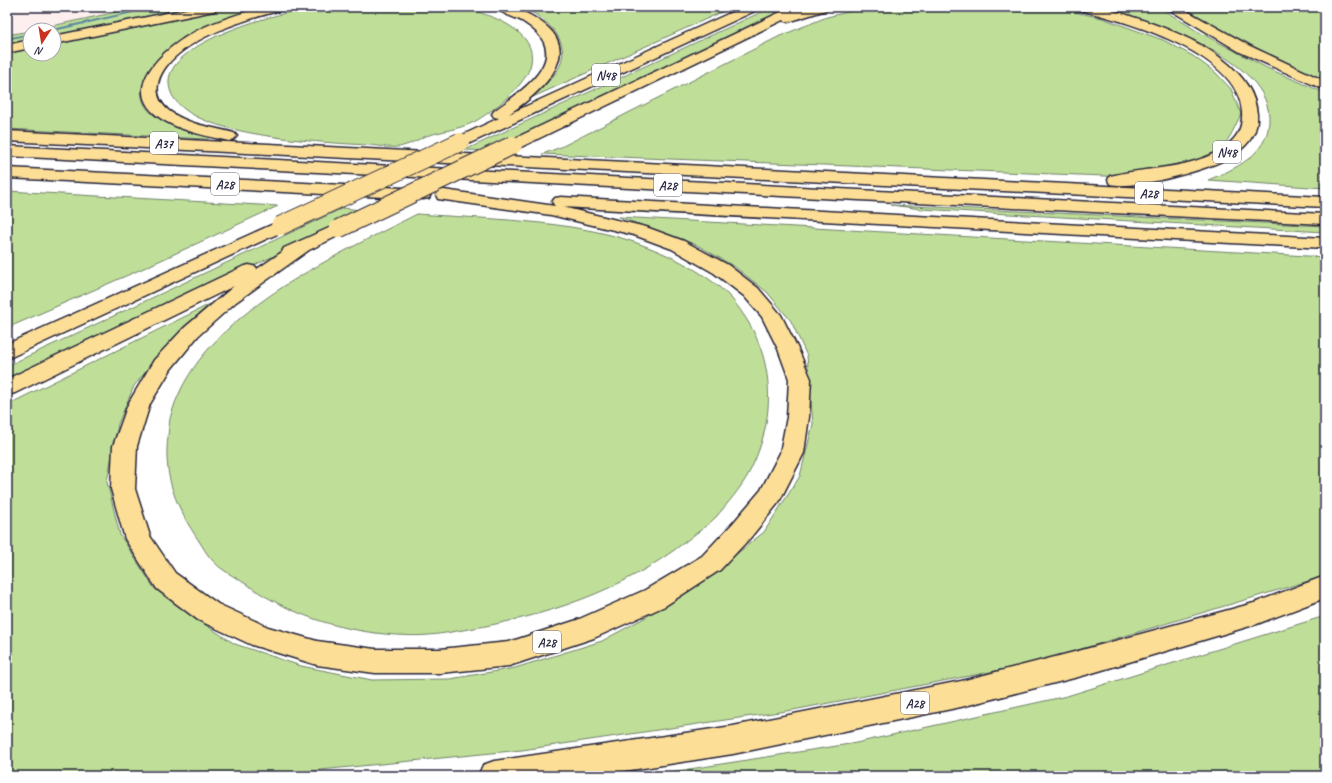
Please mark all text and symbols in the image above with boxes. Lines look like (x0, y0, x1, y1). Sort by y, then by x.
north arrow (22, 22, 62, 62)
text: N (33, 44, 45, 59)
road number: N48 (592, 64, 620, 86)
road number: A37 (150, 132, 178, 154)
road number: N48 (1213, 141, 1241, 163)
road number: A28 (211, 173, 239, 195)
road number: A28 (654, 174, 682, 196)
road number: A28 (1135, 182, 1163, 204)
road number: A28 (533, 631, 561, 653)
road number: A28 (901, 692, 929, 714)

